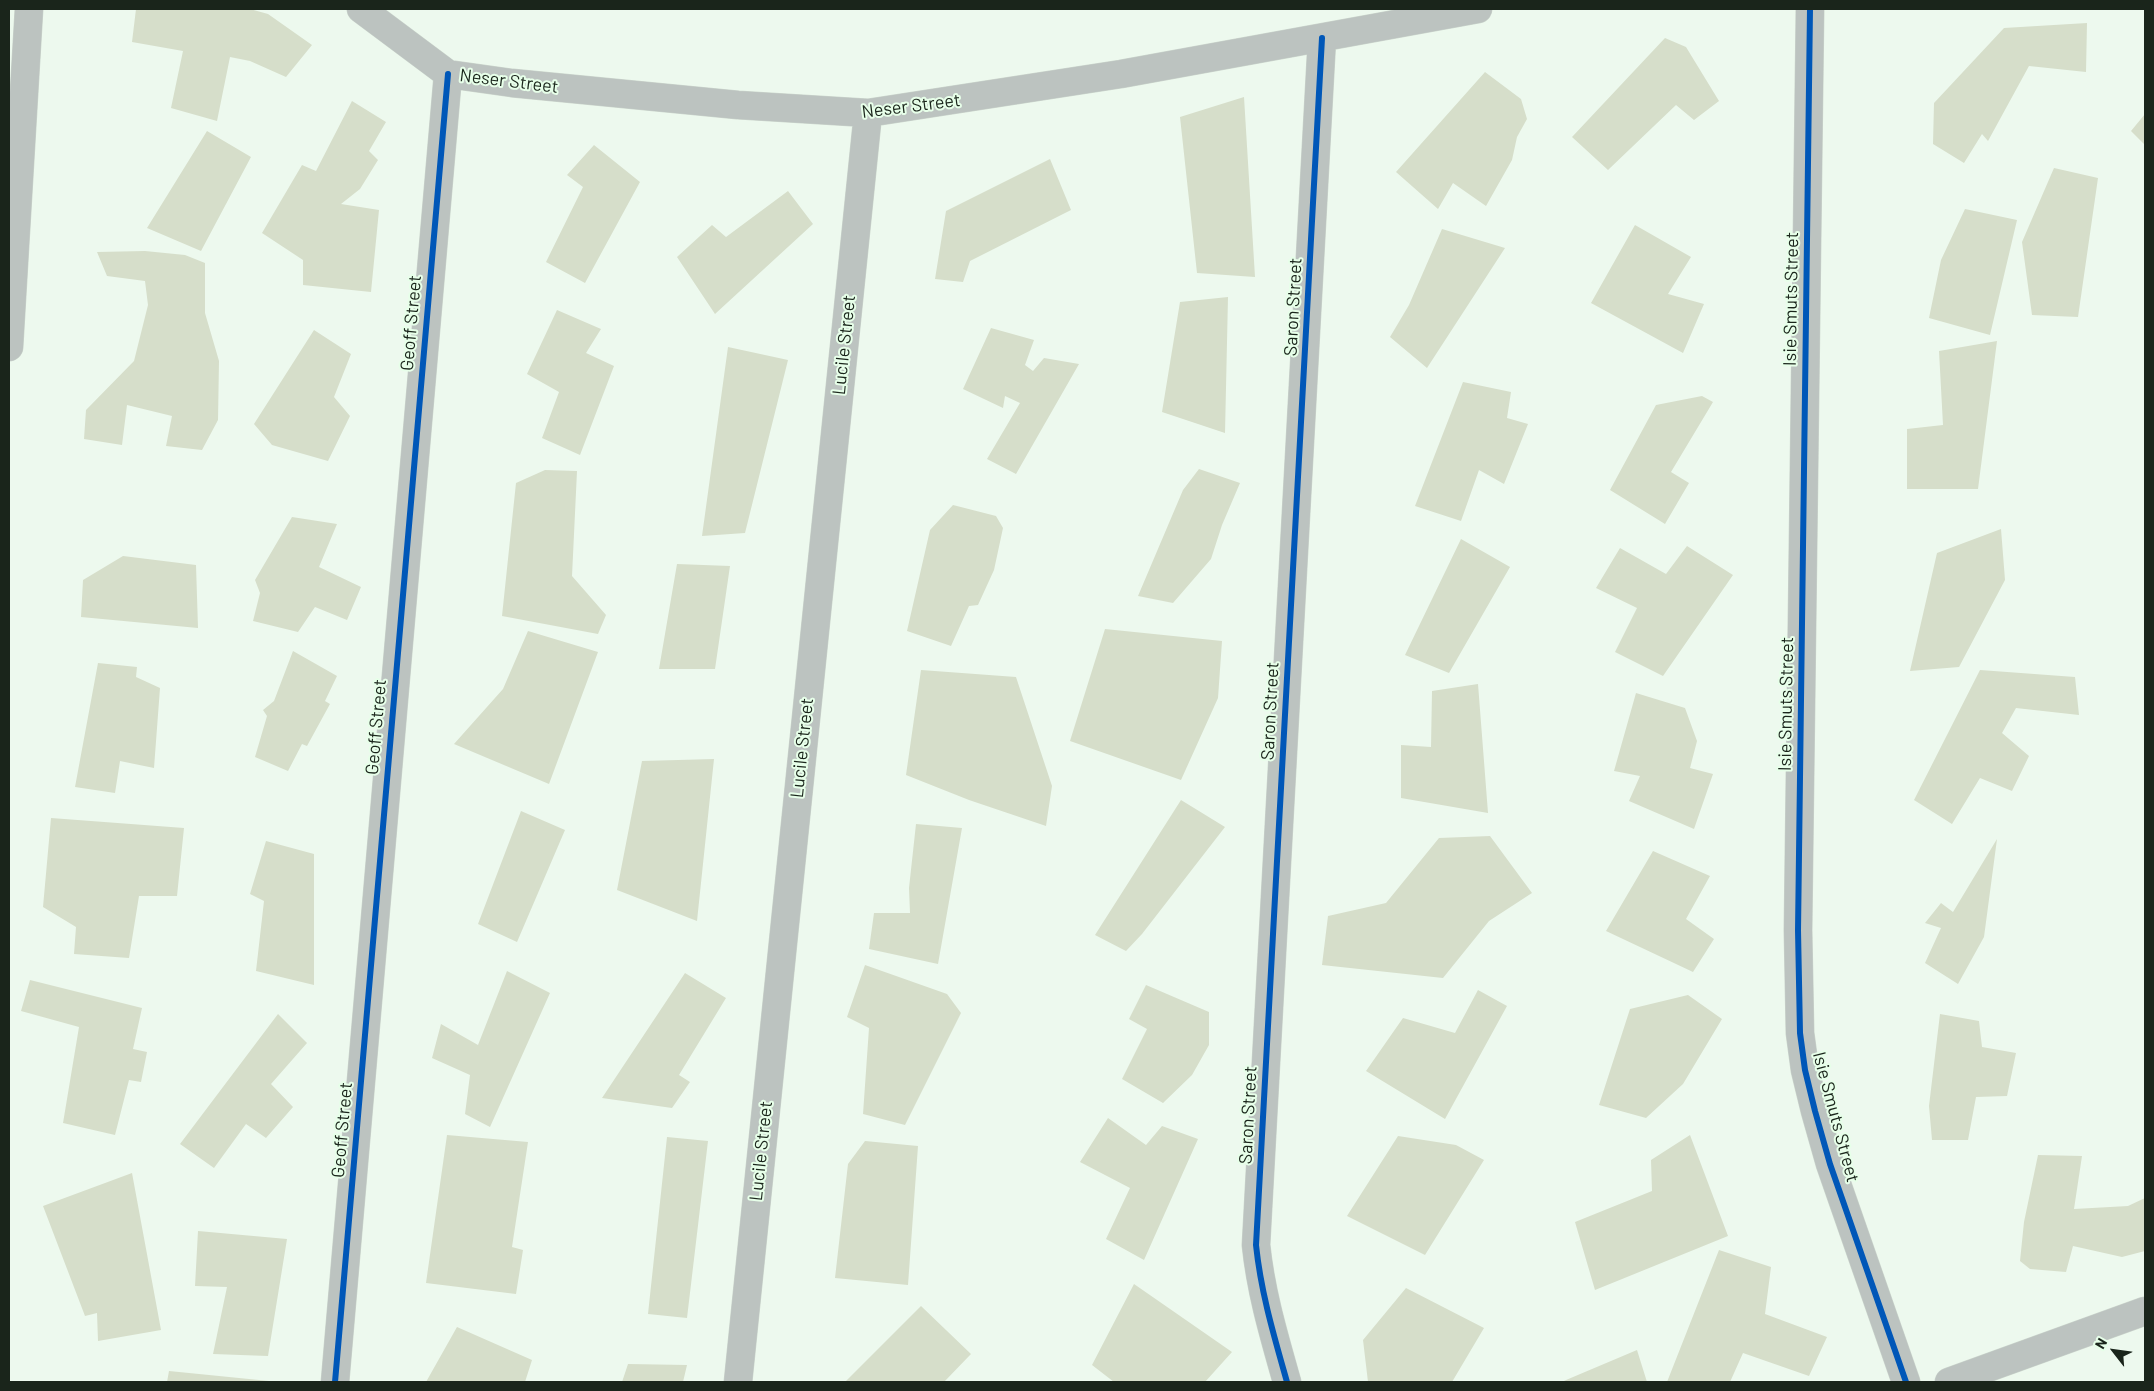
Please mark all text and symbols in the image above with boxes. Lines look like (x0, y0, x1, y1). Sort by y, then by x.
street label: Neser Street (458, 64, 560, 98)
street label: Neser Street (860, 89, 962, 123)
street label: Isie Smuts Street (1779, 232, 1803, 366)
street label: Saron Street (1280, 257, 1306, 357)
street label: Geoff Street (396, 274, 426, 372)
street label: Lucile Street (828, 294, 860, 396)
street label: Isie Smuts Street (1774, 637, 1798, 771)
street label: Saron Street (1257, 661, 1283, 761)
street label: Geoff Street (361, 678, 391, 776)
street label: Lucile Street (786, 697, 818, 799)
street label: Isie Smuts Street (1808, 1049, 1864, 1185)
street label: Saron Street (1235, 1065, 1261, 1165)
street label: Geoff Street (327, 1081, 357, 1179)
street label: Lucile Street (745, 1100, 777, 1202)
north arrow (2089, 1326, 2139, 1376)
text: N (2091, 1335, 2110, 1352)

